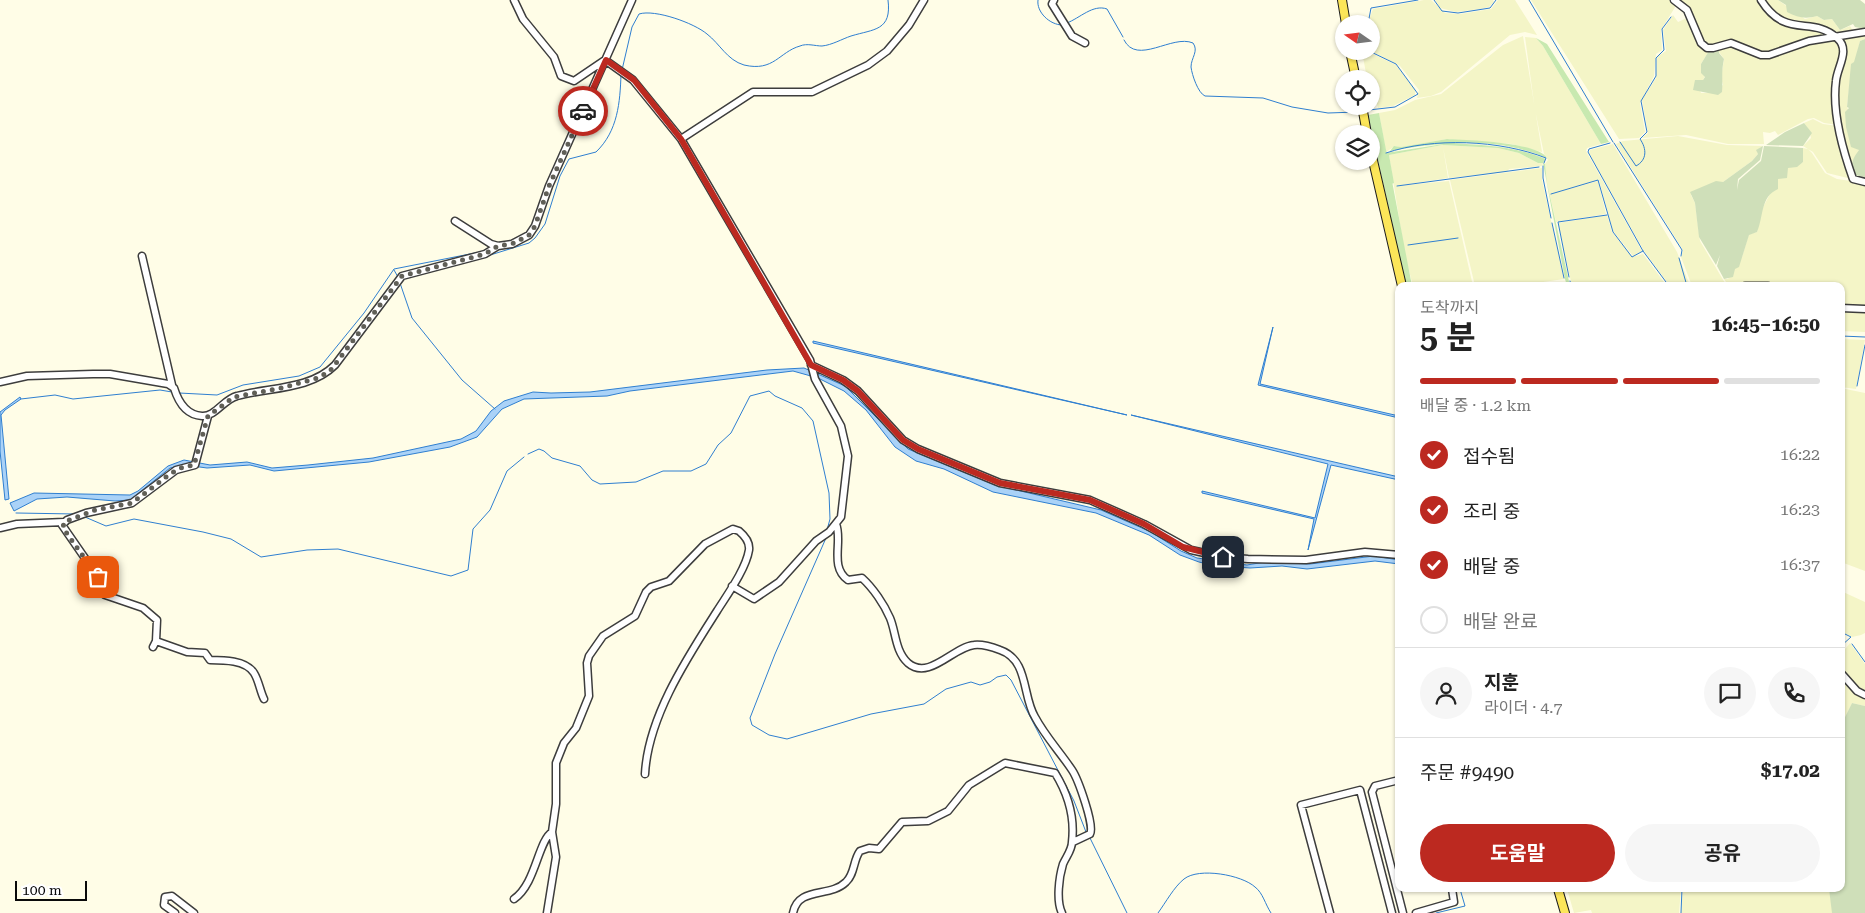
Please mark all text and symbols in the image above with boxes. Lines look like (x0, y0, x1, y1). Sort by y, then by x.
north arrow (1335, 15, 1380, 60)
map controls (1335, 15, 1380, 170)
button: locate (1335, 70, 1380, 115)
courier (558, 86, 608, 136)
icon: car (569, 97, 597, 125)
button: layers (1335, 125, 1380, 170)
text: 도착까지 (1420, 298, 1479, 317)
text: 16:45–16:50 (1711, 313, 1820, 336)
text: 5 분 (1420, 318, 1475, 356)
text: 배달 중 · 1.2 km (1420, 396, 1531, 415)
icon: check (1420, 441, 1448, 469)
text: 접수됨 (1463, 445, 1515, 468)
text: 16:22 (1780, 445, 1820, 464)
icon: check (1420, 496, 1448, 524)
text: 조리 중 (1463, 500, 1520, 523)
text: 16:23 (1780, 500, 1820, 519)
pin (1202, 536, 1244, 578)
icon: home (1209, 543, 1237, 571)
icon: check (1420, 551, 1448, 579)
text: 배달 중 (1463, 555, 1520, 578)
text: 16:37 (1780, 555, 1820, 574)
pin (77, 556, 119, 598)
icon: bag (84, 563, 112, 591)
text: 배달 완료 (1463, 610, 1538, 633)
button: person (1420, 667, 1472, 719)
button: chat (1704, 667, 1756, 719)
button: phone (1768, 667, 1820, 719)
text: 지훈 (1484, 671, 1519, 694)
text: 라이더 · 4.7 (1484, 698, 1562, 717)
text: $17.02 (1761, 759, 1820, 782)
text: 주문 #9490 (1420, 761, 1514, 784)
button: 도움말 (1420, 824, 1615, 882)
button: 공유 (1625, 824, 1820, 882)
scale bar (15, 878, 88, 901)
text: 100 m (22, 882, 62, 898)

